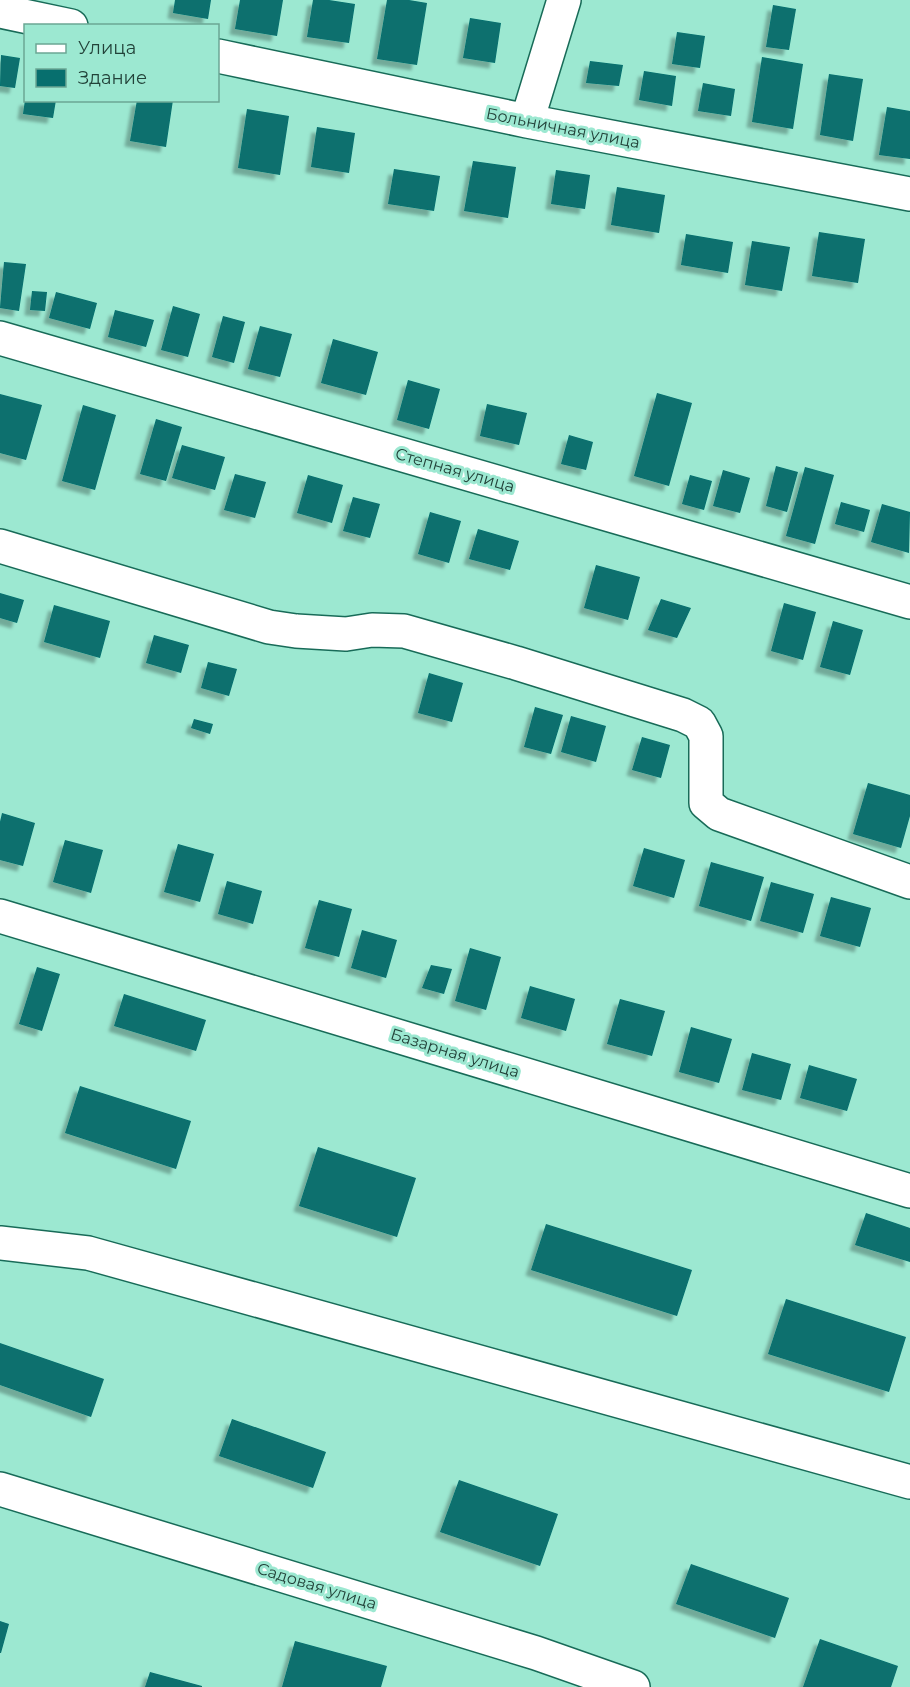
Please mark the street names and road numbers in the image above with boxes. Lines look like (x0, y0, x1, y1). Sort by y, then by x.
street label: Больничная улица (485, 104, 641, 152)
street label: Степная улица (393, 444, 517, 496)
street label: Базарная улица (388, 1024, 522, 1082)
street label: Садовая улица (255, 1559, 379, 1613)

